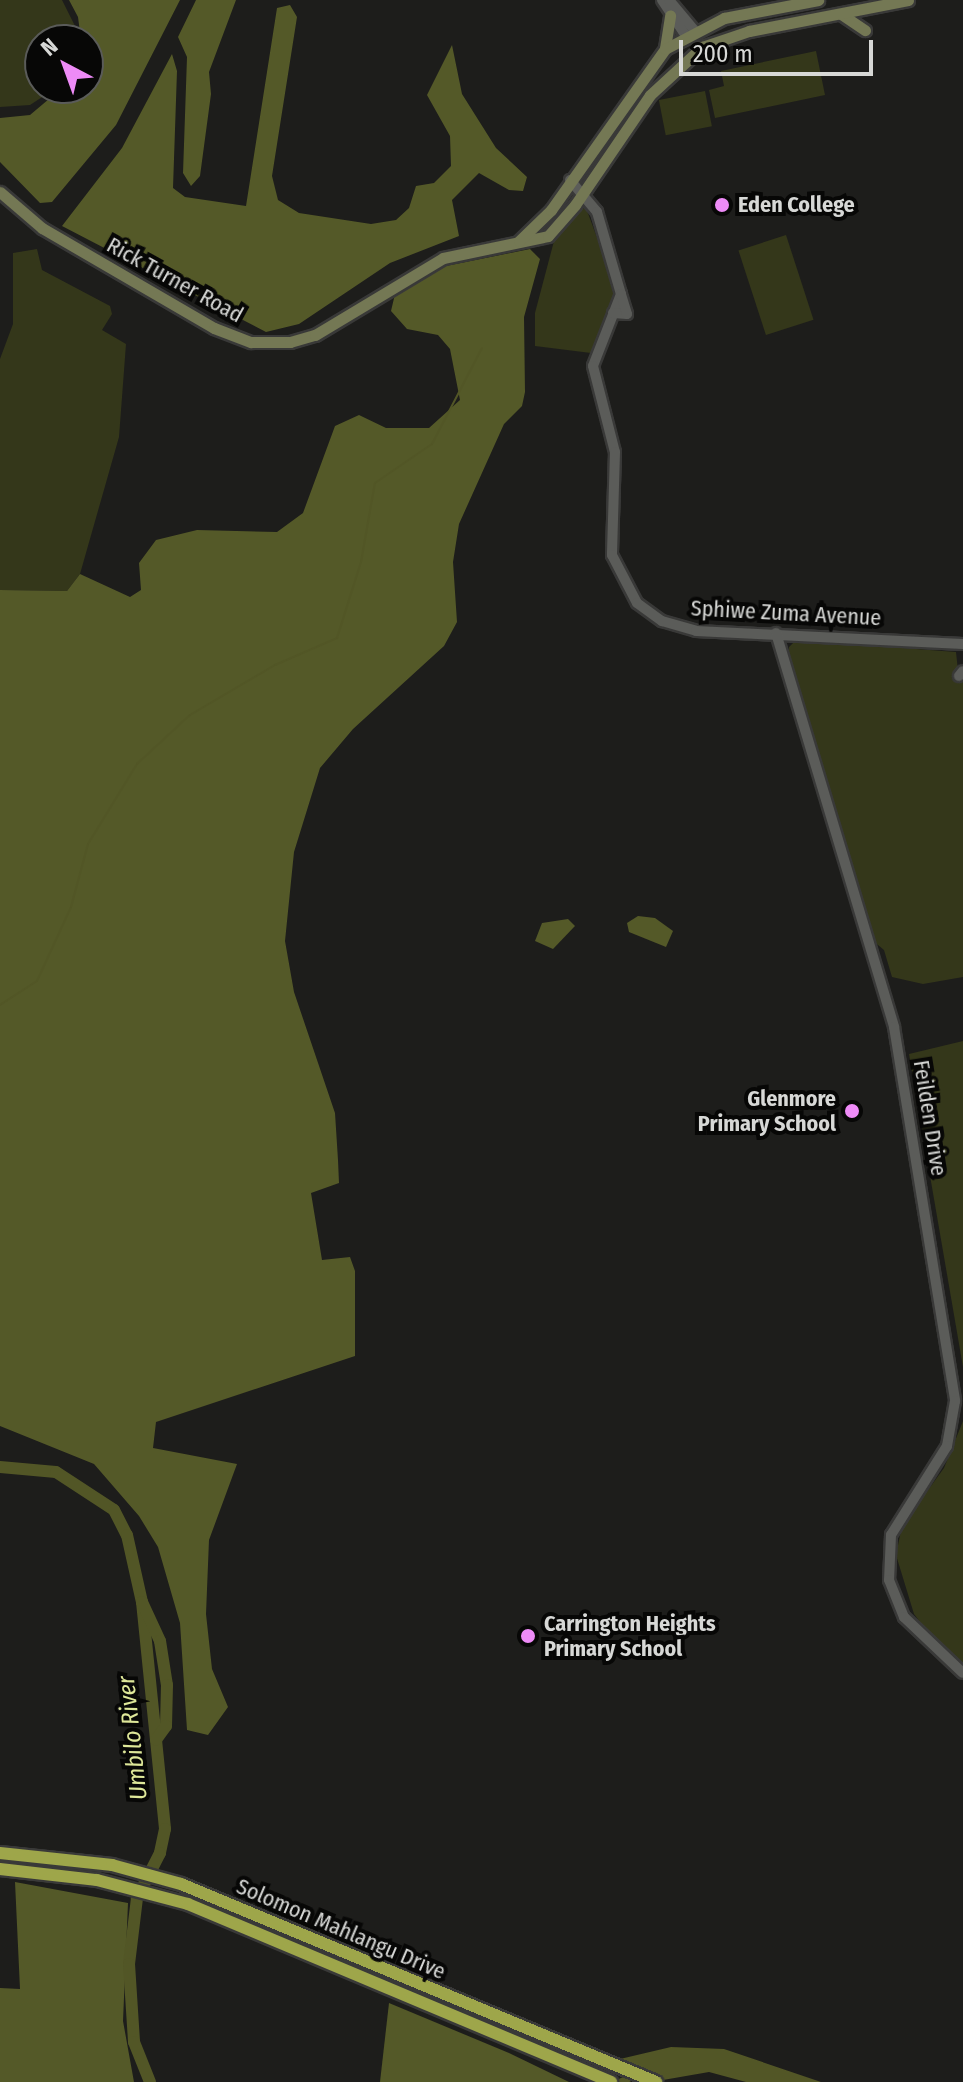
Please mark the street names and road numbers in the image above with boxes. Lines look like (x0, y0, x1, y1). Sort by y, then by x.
street label: Rick Turner Road (102, 232, 248, 328)
street label: Sphiwe Zuma Avenue (690, 595, 882, 631)
street label: Feilden Drive (908, 1058, 952, 1178)
street label: Solomon Mahlangu Drive (233, 1873, 449, 1985)

